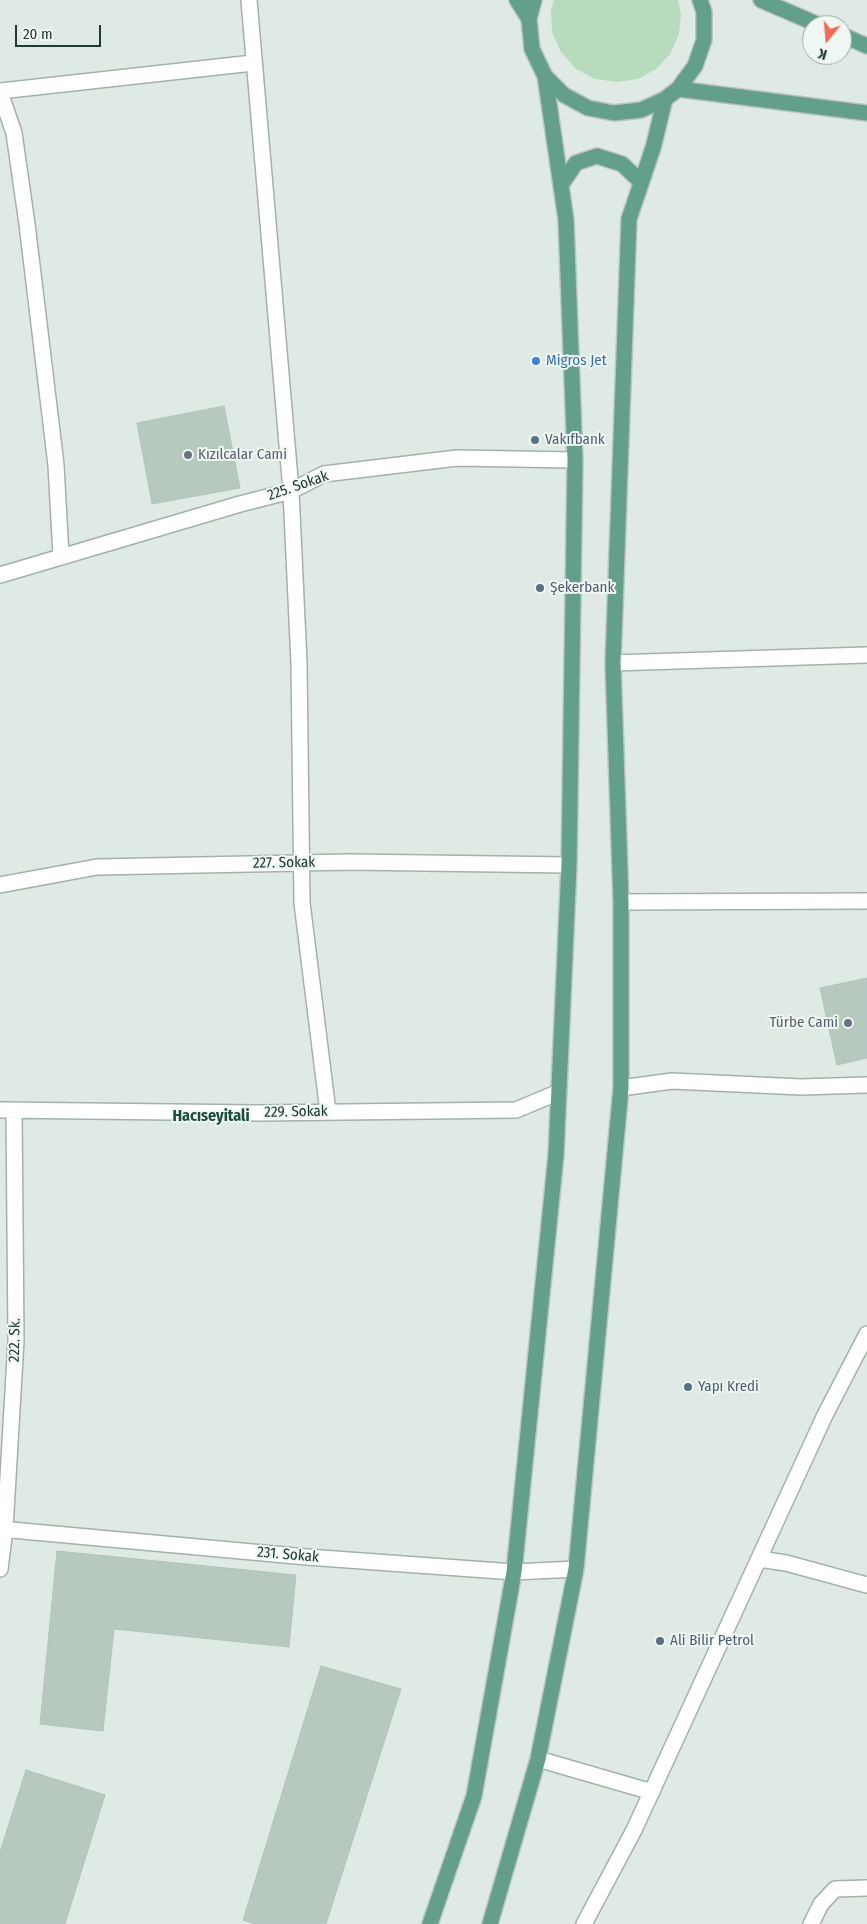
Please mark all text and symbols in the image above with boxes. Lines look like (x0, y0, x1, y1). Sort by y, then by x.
scale bar (18, 15, 104, 47)
north arrow (802, 15, 852, 65)
text: 20 m (23, 25, 53, 43)
text: K (816, 45, 829, 63)
place label: Migros Jet (546, 352, 607, 370)
marker: Migros Jet (530, 355, 542, 367)
place label: Vakıfbank (545, 431, 605, 449)
marker: Vakıfbank (529, 434, 541, 446)
place label: Kızılcalar Cami (198, 446, 287, 464)
marker: Kızılcalar Cami (182, 449, 194, 461)
street label: 225. Sokak (265, 467, 331, 505)
place label: Şekerbank (550, 579, 614, 597)
marker: Şekerbank (534, 582, 546, 594)
street label: 227. Sokak (253, 853, 315, 873)
place label: Türbe Cami (770, 1014, 838, 1032)
marker: Türbe Cami (842, 1017, 854, 1029)
street label: 229. Sokak (264, 1102, 328, 1122)
district label: Hacıseyitali (172, 1107, 250, 1127)
street label: 222. Sk. (6, 1318, 24, 1362)
place label: Yapı Kredi (698, 1378, 759, 1396)
marker: Yapı Kredi (682, 1381, 694, 1393)
street label: 231. Sokak (256, 1543, 320, 1567)
place label: Ali Bilir Petrol (670, 1632, 754, 1650)
marker: Ali Bilir Petrol (654, 1635, 666, 1647)

